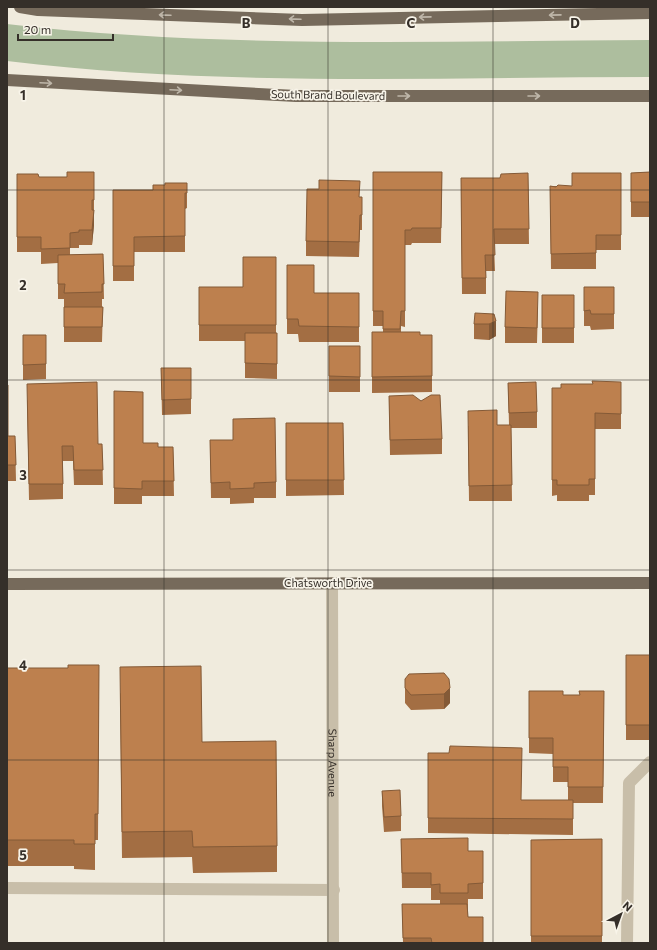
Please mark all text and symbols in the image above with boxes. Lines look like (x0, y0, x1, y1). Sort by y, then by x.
one-way arrow (159, 11, 172, 19)
one-way arrow (549, 11, 562, 18)
one-way arrow (419, 13, 432, 21)
text: B (242, 15, 251, 31)
text: C (407, 15, 416, 31)
text: D (570, 15, 580, 31)
scale bar (18, 16, 113, 42)
one-way arrow (289, 16, 302, 23)
text: 20 m (24, 22, 51, 36)
one-way arrow (39, 79, 52, 87)
one-way arrow (169, 86, 182, 93)
text: 1 (20, 87, 26, 103)
street label: South Brand Boulevard (271, 87, 385, 102)
one-way arrow (397, 92, 410, 100)
one-way arrow (527, 92, 540, 100)
text: 2 (19, 277, 27, 293)
text: 3 (19, 467, 27, 483)
street label: Chatsworth Drive (284, 576, 372, 589)
text: 4 (19, 657, 27, 673)
street label: Sharp Avenue (326, 729, 340, 797)
text: 5 (19, 847, 27, 863)
north arrow (601, 894, 641, 934)
text: N (621, 898, 635, 914)

